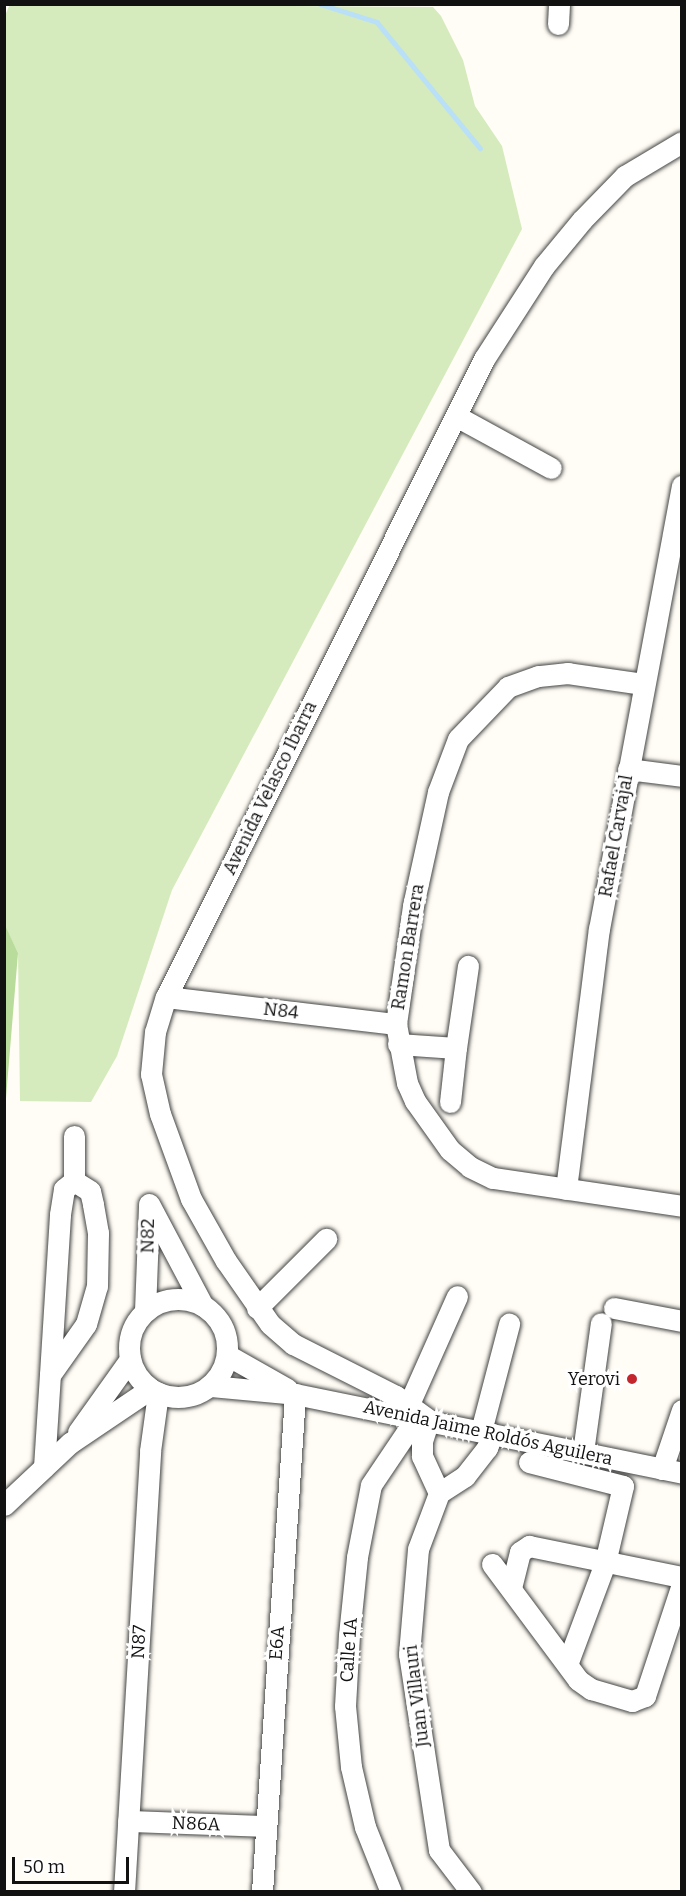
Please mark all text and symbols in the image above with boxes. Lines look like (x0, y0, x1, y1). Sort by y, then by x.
street label: Avenida Velasco Ibarra (219, 698, 321, 878)
street label: Rafael Carvajal (595, 773, 637, 899)
street label: Ramon Barrera (387, 882, 429, 1012)
street label: N84 (262, 998, 300, 1024)
street label: N82 (137, 1218, 159, 1254)
place label: Yerovi (568, 1368, 620, 1390)
marker: Yerovi (625, 1372, 639, 1386)
street label: Avenida Jaime Roldós Aguilera (361, 1396, 615, 1470)
street label: Calle 1A (336, 1617, 362, 1683)
street label: N87 (127, 1624, 151, 1660)
street label: E6A (265, 1625, 289, 1661)
street label: Juan Villauri (400, 1644, 434, 1748)
street label: N86A (171, 1812, 221, 1836)
scale bar (15, 1845, 132, 1883)
text: 50 m (23, 1856, 65, 1878)

